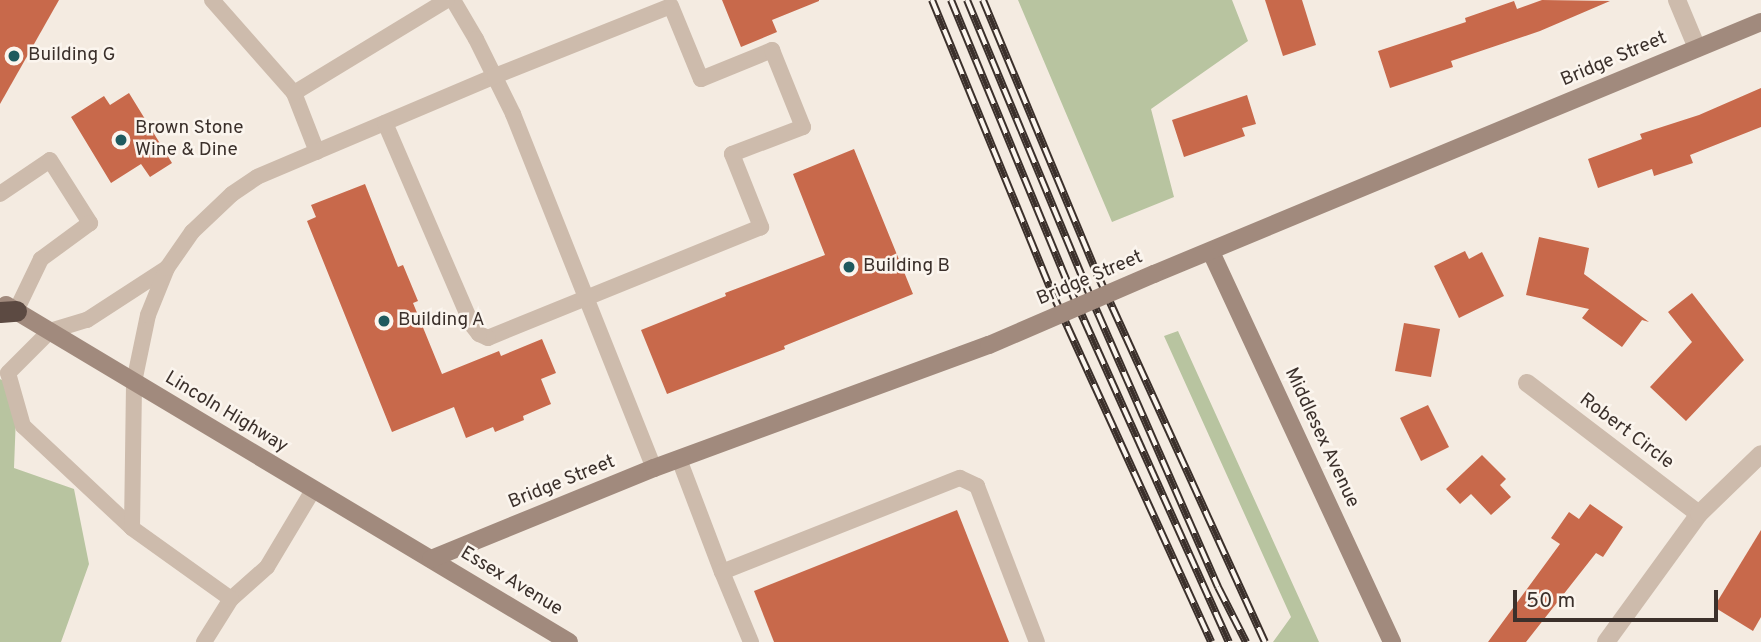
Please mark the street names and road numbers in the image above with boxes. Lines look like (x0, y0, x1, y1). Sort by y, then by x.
street label: Bridge Street (1558, 27, 1670, 93)
street label: Bridge Street (1034, 246, 1146, 312)
street label: Middlesex Avenue (1278, 364, 1364, 512)
street label: Lincoln Highway (160, 367, 292, 459)
street label: Robert Circle (1574, 389, 1678, 475)
street label: Bridge Street (505, 451, 619, 515)
street label: Essex Avenue (455, 542, 567, 622)

